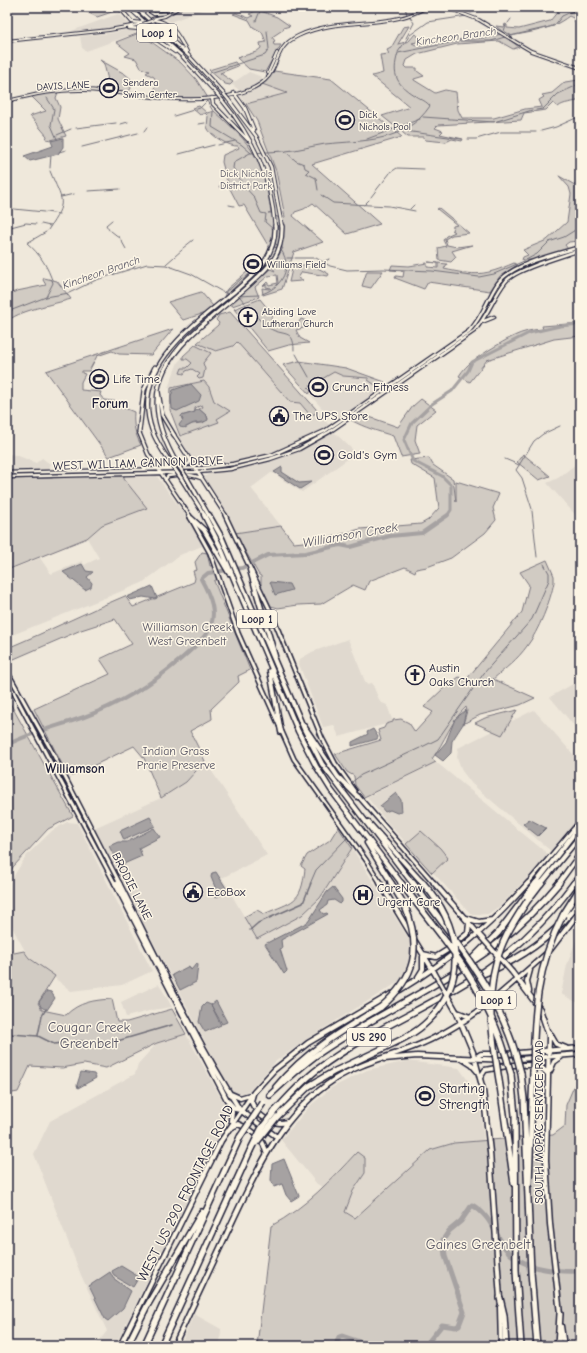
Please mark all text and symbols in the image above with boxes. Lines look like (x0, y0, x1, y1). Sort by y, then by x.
road number: Loop 1 (137, 24, 177, 42)
water label: Kincheon Branch (415, 24, 497, 49)
sports icon: Sendera Swim Center (98, 77, 120, 99)
place label: Sendera Swim Center (123, 77, 177, 101)
street label: DAVIS LANE (36, 79, 90, 93)
sports icon: Dick Nichols Pool (334, 109, 356, 131)
place label: Dick Nichols Pool (359, 109, 411, 133)
park label: Dick Nichols District Park (220, 168, 272, 192)
water label: Kincheon Branch (61, 253, 142, 292)
sports icon: Williams Field (242, 253, 264, 275)
place label: Williams Field (267, 259, 326, 271)
church icon: Abiding Love Lutheran Church (237, 306, 259, 328)
place label: Abiding Love Lutheran Church (262, 306, 334, 330)
sports icon: Life Time (88, 368, 110, 390)
place label: Life Time (113, 372, 160, 386)
sports icon: Crunch Fitness (307, 376, 329, 398)
place label: Crunch Fitness (332, 380, 409, 394)
district label: Forum (92, 396, 128, 411)
public building icon: The UPS Store (268, 405, 290, 427)
place label: The UPS Store (293, 409, 368, 423)
sports icon: Gold's Gym (313, 444, 335, 466)
place label: Gold's Gym (338, 448, 397, 462)
street label: WEST WILLIAM CANNON DRIVE (53, 453, 223, 473)
water label: Williamson Creek (301, 519, 399, 550)
road number: Loop 1 (237, 610, 277, 628)
park label: Williamson Creek West Greenbelt (143, 620, 232, 648)
place label: Austin Oaks Church (429, 661, 494, 689)
church icon: Austin Oaks Church (404, 664, 426, 686)
park label: Indian Grass Prarie Preserve (137, 744, 215, 772)
district label: Williamson (45, 761, 105, 776)
street label: BRODIE LANE (109, 850, 155, 922)
public building icon: EcoBox (182, 881, 204, 903)
place label: CareNow Urgent Care (377, 881, 440, 909)
hospital icon: CareNow Urgent Care (352, 884, 374, 906)
place label: EcoBox (207, 885, 246, 899)
road number: Loop 1 (476, 991, 516, 1009)
park label: Cougar Creek Greenbelt (48, 1019, 131, 1052)
road number: US 290 (347, 1028, 391, 1046)
street label: SOUTH MOPAC SERVICE ROAD (532, 1040, 546, 1204)
place label: Starting Strength (439, 1080, 490, 1113)
sports icon: Starting Strength (414, 1085, 436, 1107)
street label: WEST US 290 FRONTAGE ROAD (133, 1102, 238, 1285)
park label: Gaines Greenbelt (426, 1236, 531, 1253)

